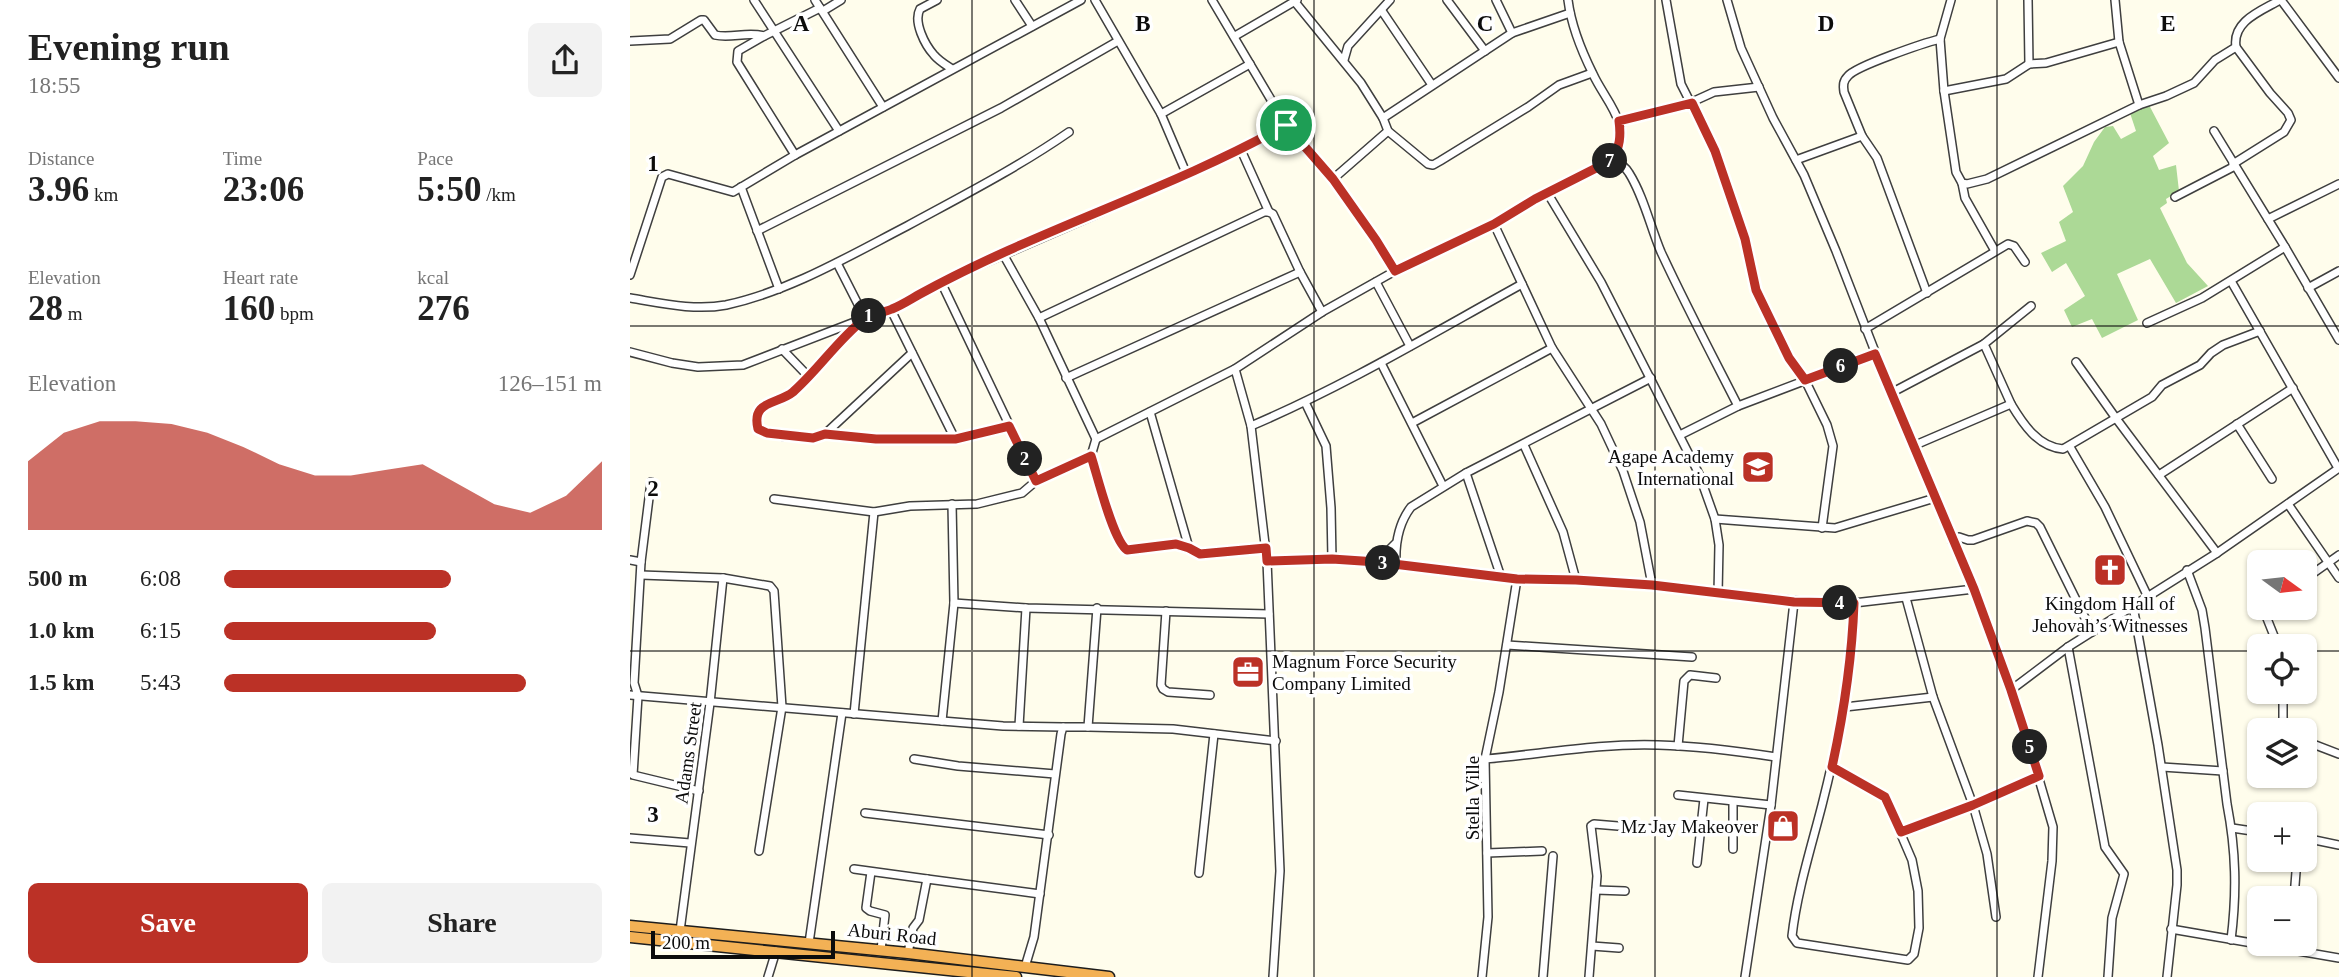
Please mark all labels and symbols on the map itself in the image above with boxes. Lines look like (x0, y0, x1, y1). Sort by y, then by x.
text: A (793, 11, 810, 36)
text: B (1135, 11, 1151, 36)
text: C (1477, 11, 1493, 36)
text: D (1818, 11, 1834, 36)
text: E (2160, 11, 2176, 36)
pin (1256, 95, 1316, 155)
pin: 7 (1592, 144, 1628, 178)
text: 1 (647, 151, 659, 176)
pin: 1 (852, 298, 886, 334)
pin: 6 (1824, 348, 1858, 384)
pin: 2 (1008, 442, 1042, 476)
place label: Agape Academy International (1608, 446, 1734, 489)
school or university icon: Agape Academy International (1739, 448, 1777, 486)
text: 2 (647, 476, 659, 501)
pin: 3 (1366, 546, 1400, 580)
north arrow (2247, 550, 2317, 620)
church icon: Kingdom Hall of Jehovah’s Witnesses (2091, 551, 2129, 589)
pin: 4 (1822, 586, 1858, 620)
place label: Kingdom Hall of Jehovah’s Witnesses (2032, 593, 2188, 636)
place label: Magnum Force Security Company Limited (1272, 651, 1457, 694)
office icon: Magnum Force Security Company Limited (1229, 653, 1267, 691)
street label: Adams Street (670, 700, 706, 805)
pin: 5 (2012, 730, 2048, 764)
street label: Stella Ville (1462, 756, 1483, 840)
text: 3 (647, 802, 659, 827)
shop icon: Mz Jay Makeover (1764, 807, 1802, 845)
place label: Mz Jay Makeover (1621, 816, 1759, 837)
street label: Aburi Road (847, 919, 938, 949)
scale bar (651, 928, 835, 960)

